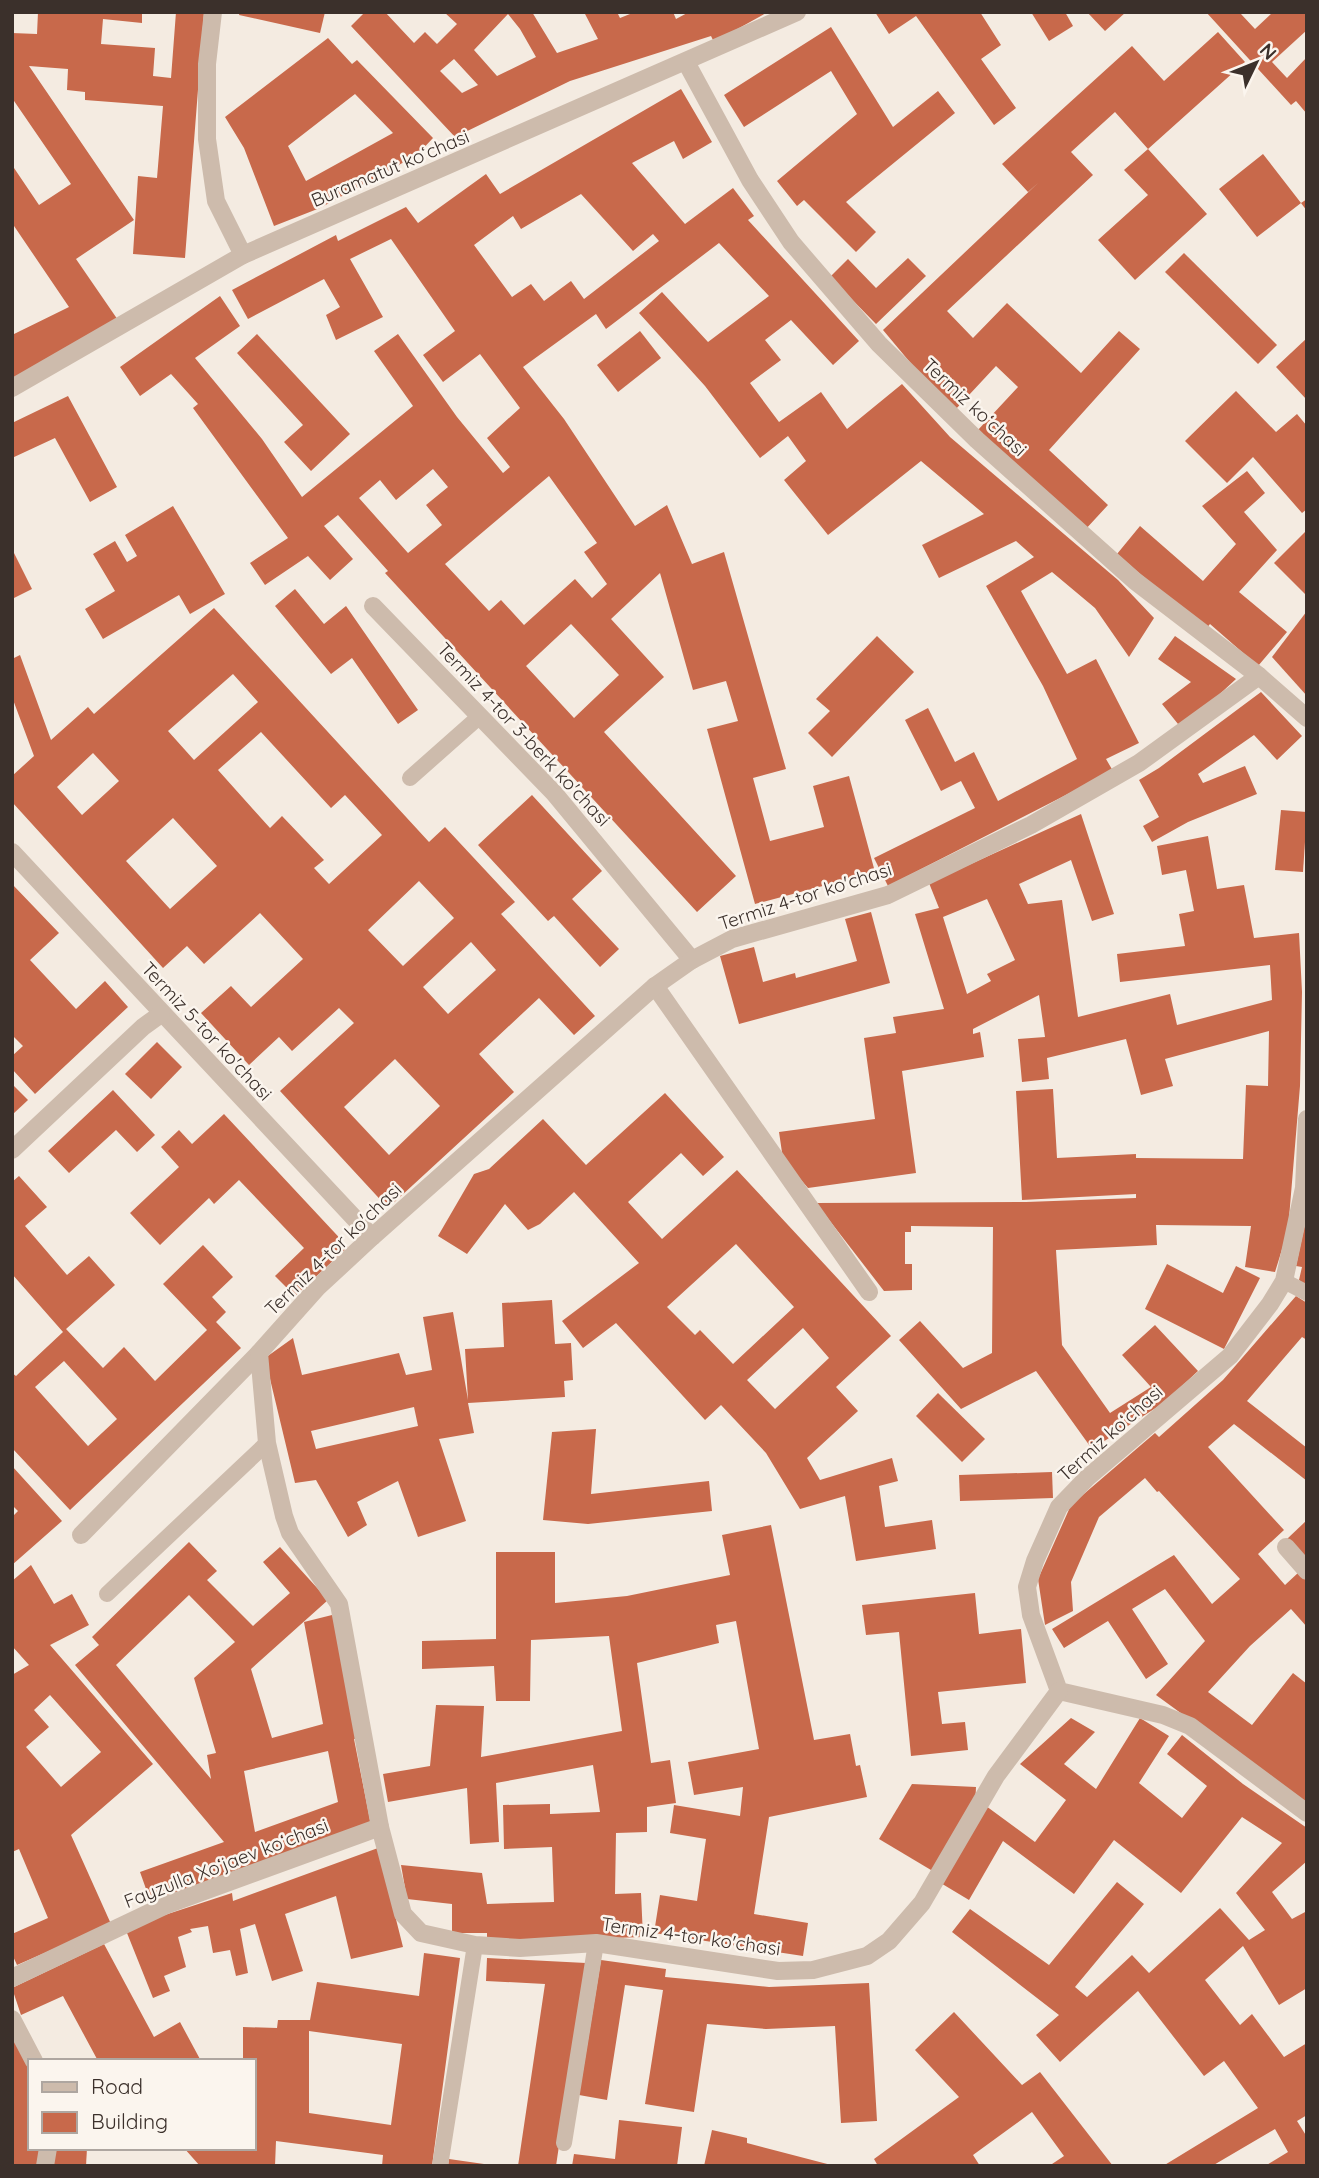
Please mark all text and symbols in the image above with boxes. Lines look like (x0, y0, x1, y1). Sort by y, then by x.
north arrow (1221, 28, 1291, 98)
text: N (1255, 38, 1282, 65)
street label: Buramatut koʻchasi (307, 124, 473, 212)
street label: Termiz koʻchasi (918, 353, 1032, 461)
street label: Termiz 4-tor 3-berk koʼchasi (432, 637, 616, 831)
street label: Termiz 4-tor koʼchasi (715, 857, 895, 935)
street label: Termiz 5-tor koʼchasi (136, 957, 278, 1105)
street label: Termiz 4-tor koʼchasi (260, 1178, 406, 1320)
street label: Termiz koʻchasi (1053, 1380, 1167, 1486)
street label: Fayzulla Xoʻjaev koʻchasi (120, 1813, 332, 1913)
street label: Termiz 4-tor koʼchasi (600, 1912, 782, 1960)
legend (28, 2059, 256, 2150)
text: Road (91, 2073, 143, 2099)
text: Building (91, 2108, 168, 2134)

